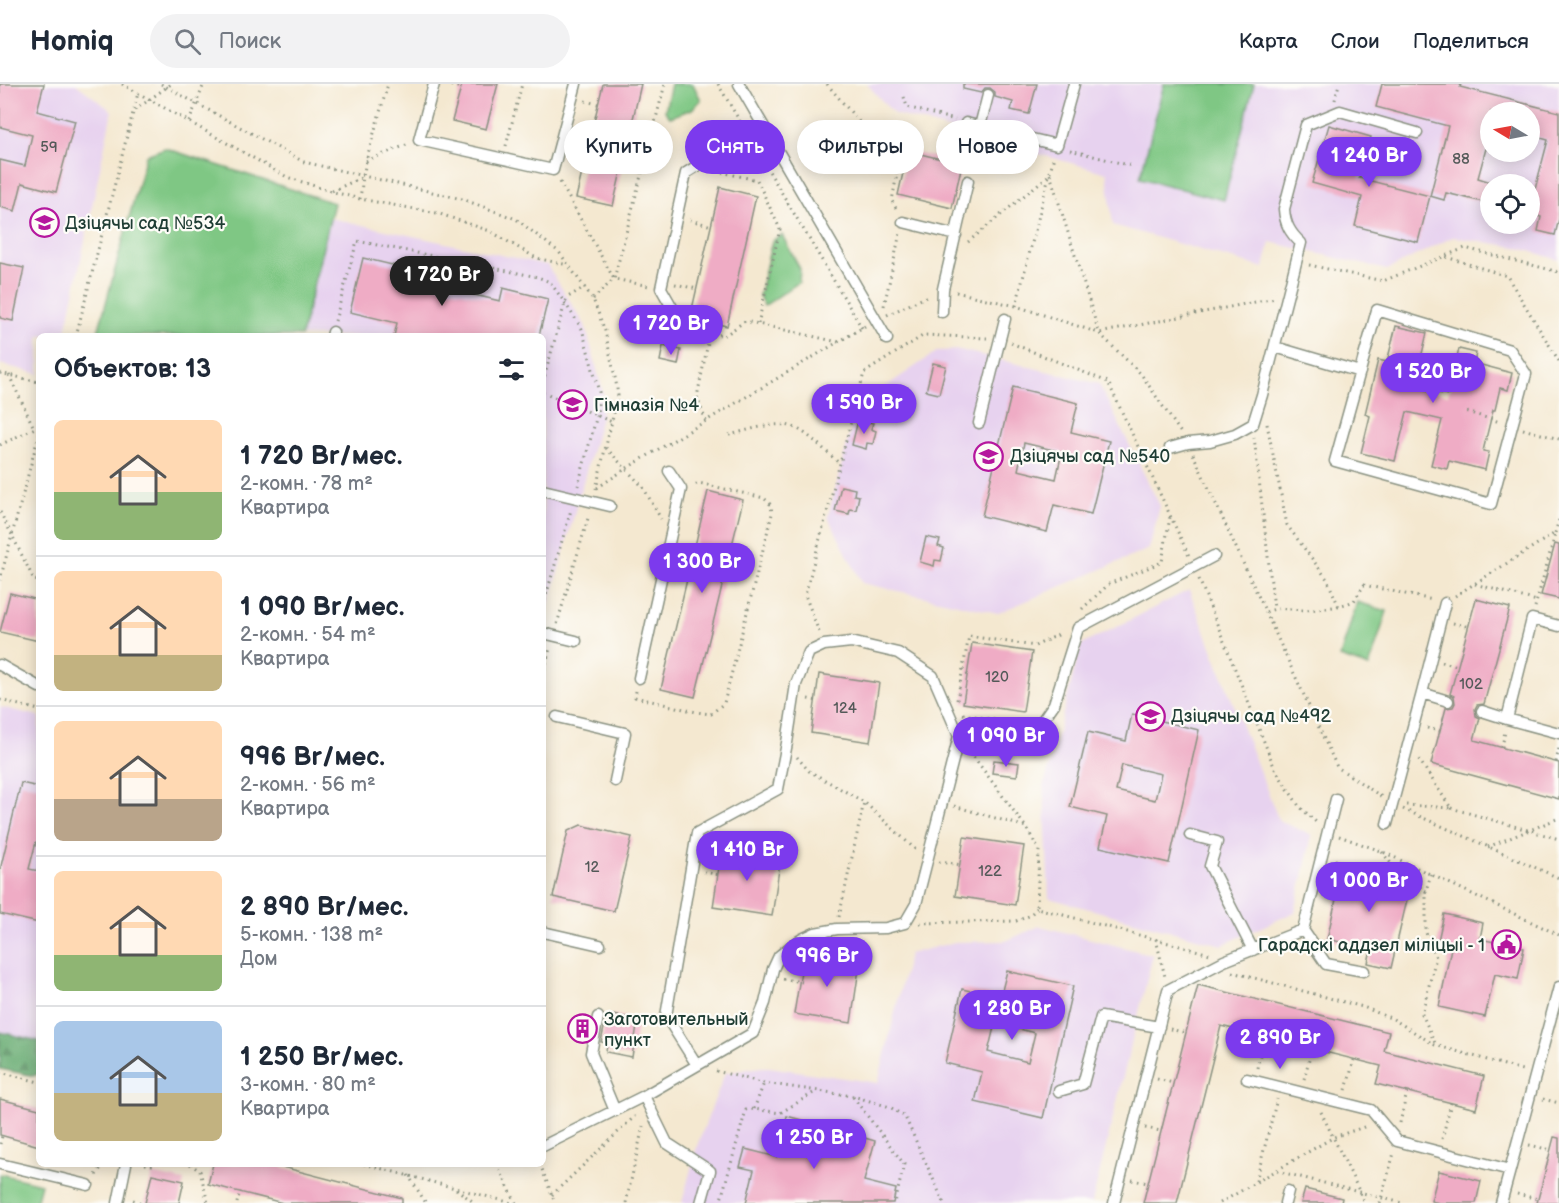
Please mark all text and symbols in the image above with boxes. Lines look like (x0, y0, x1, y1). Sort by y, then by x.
search box (150, 14, 570, 68)
text: Homiq (30, 25, 114, 58)
icon: search (171, 25, 204, 58)
text: Поиск (219, 28, 281, 55)
text: Карта (1239, 29, 1298, 54)
text: Слои (1331, 29, 1380, 54)
text: Поделиться (1413, 29, 1529, 54)
north arrow (1480, 102, 1540, 162)
map controls (1480, 102, 1540, 234)
chip: Купить (564, 120, 673, 174)
chip: Снять (685, 120, 785, 174)
chip: Фильтры (797, 120, 924, 174)
chip: Новое (936, 120, 1039, 174)
pin: 1 240 Br (1307, 137, 1431, 188)
house number: 59 (40, 138, 58, 157)
text: 1 240 Br (1331, 144, 1407, 168)
house number: 88 (1452, 150, 1470, 169)
button: locate (1480, 174, 1540, 234)
school or university icon: Дзіцячы сад №534 (28, 207, 60, 239)
place label: Дзіцячы сад №534 (65, 213, 226, 234)
pin: 1 720 Br (380, 256, 504, 307)
text: 1 720 Br (404, 263, 480, 287)
pin: 1 720 Br (609, 305, 733, 356)
text: 1 720 Br (633, 312, 709, 336)
icon: filters (495, 353, 528, 386)
pin: 1 520 Br (1371, 353, 1495, 404)
text: Объектов: 13 (54, 354, 211, 385)
text: 1 520 Br (1395, 360, 1471, 384)
pin: 1 590 Br (802, 384, 926, 435)
school or university icon: Гімназія №4 (557, 389, 589, 421)
text: 1 590 Br (825, 391, 903, 415)
place label: Гімназія №4 (594, 395, 699, 416)
school or university icon: Дзіцячы сад №540 (973, 440, 1005, 472)
text: 1 720 Br/мес. (240, 441, 402, 472)
icon: home (102, 444, 174, 516)
place label: Дзіцячы сад №540 (1010, 446, 1170, 467)
text: 2-комн. · 78 m² (240, 472, 373, 496)
text: Квартира (240, 496, 330, 520)
pin: 1 300 Br (640, 543, 764, 594)
text: 1 300 Br (663, 550, 741, 574)
text: 1 090 Br/мес. (240, 592, 404, 623)
icon: home (102, 595, 174, 667)
text: 2-комн. · 54 m² (240, 623, 376, 647)
text: Квартира (240, 647, 330, 671)
house number: 120 (985, 668, 1009, 687)
house number: 102 (1459, 675, 1483, 694)
house number: 124 (833, 699, 857, 718)
school or university icon: Дзіцячы сад №492 (1134, 700, 1166, 732)
place label: Дзіцячы сад №492 (1171, 706, 1332, 727)
pin: 1 090 Br (944, 717, 1068, 768)
text: 1 090 Br (967, 724, 1045, 748)
text: 996 Br/мес. (240, 742, 385, 773)
icon: home (102, 745, 174, 817)
text: 2-комн. · 56 m² (240, 773, 376, 797)
text: Квартира (240, 797, 330, 821)
pin: 1 410 Br (685, 831, 809, 882)
text: 1 410 Br (710, 838, 784, 862)
house number: 12 (585, 858, 599, 877)
house number: 122 (978, 862, 1002, 881)
pin: 1 000 Br (1307, 862, 1431, 913)
text: 1 000 Br (1330, 869, 1408, 893)
text: 2 890 Br/мес. (240, 892, 409, 923)
icon: home (102, 895, 174, 967)
text: 5-комн. · 138 m² (240, 923, 383, 947)
public building icon: Гарадскі аддзел міліцыі - 1 (1490, 929, 1522, 961)
place label: Гарадскі аддзел міліцыі - 1 (1258, 935, 1485, 956)
pin: 996 Br (778, 937, 876, 988)
text: 996 Br (795, 944, 859, 968)
text: Дом (240, 947, 278, 971)
pin: 1 280 Br (950, 990, 1074, 1041)
text: 1 280 Br (973, 997, 1051, 1021)
place label: Заготовительный пункт (604, 1009, 749, 1051)
building icon: Заготовительный пункт (567, 1013, 599, 1045)
pin: 2 890 Br (1218, 1019, 1342, 1070)
text: 2 890 Br (1239, 1026, 1321, 1050)
text: 1 250 Br/мес. (240, 1042, 404, 1073)
icon: home (102, 1045, 174, 1117)
text: 3-комн. · 80 m² (240, 1073, 376, 1097)
text: Квартира (240, 1097, 330, 1121)
pin: 1 250 Br (752, 1119, 876, 1170)
text: 1 250 Br (775, 1126, 853, 1150)

